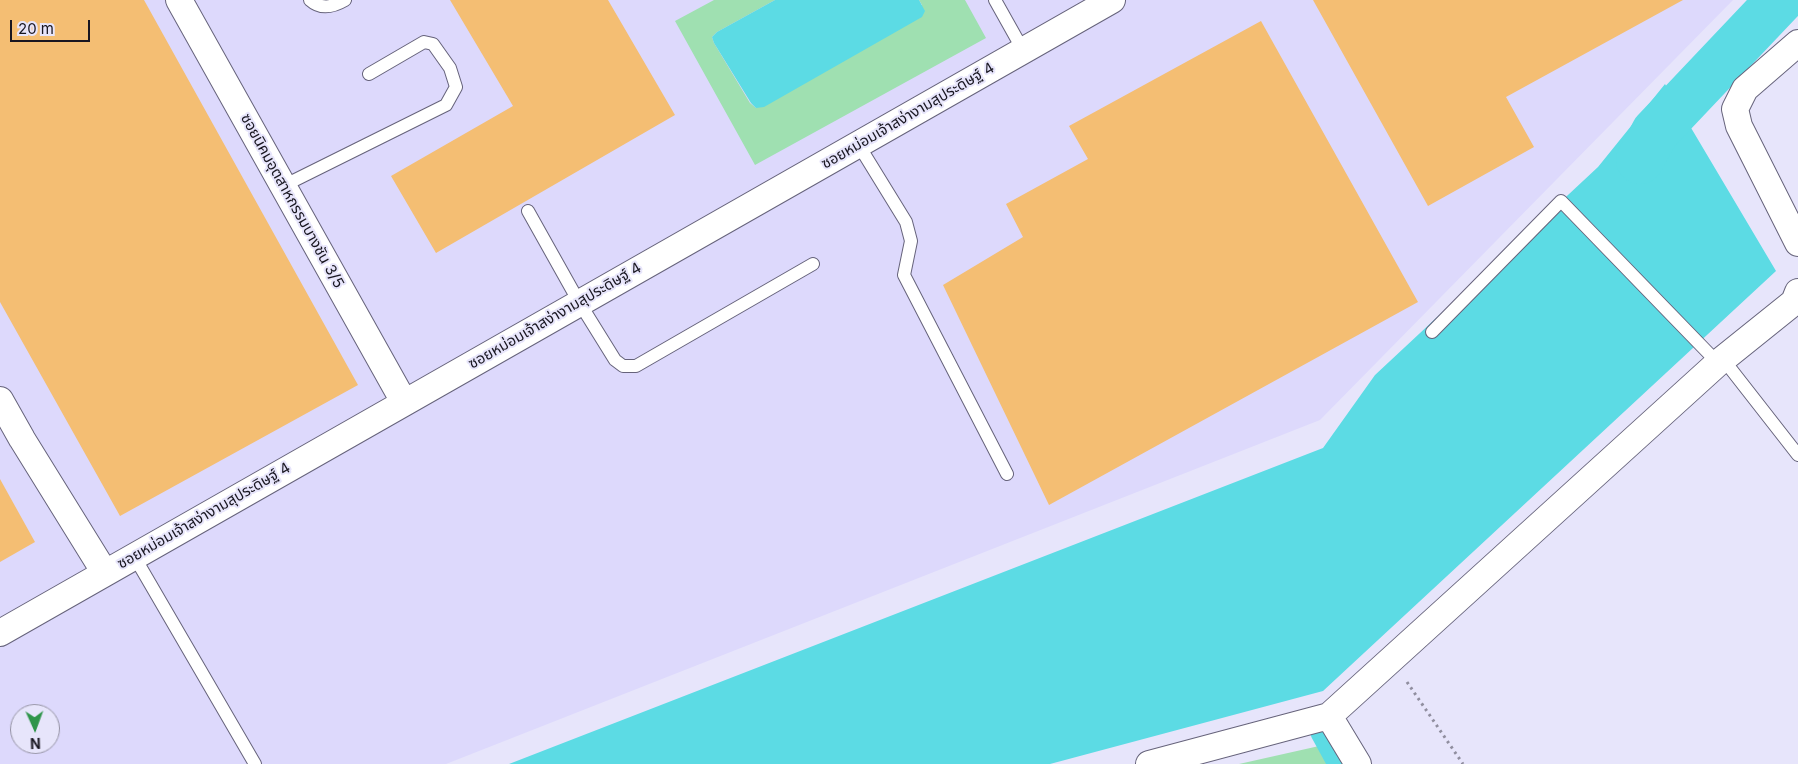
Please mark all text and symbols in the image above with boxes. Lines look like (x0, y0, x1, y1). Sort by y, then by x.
scale bar (12, 10, 92, 42)
text: 20 m (18, 19, 54, 38)
street label: ซอยหม่อมเจ้าสง่างามสุประดิษฐ์ 4 (818, 59, 998, 173)
street label: ซอยนิคมอุตสาหกรรมบางชัน 3/5 (236, 111, 348, 291)
street label: ซอยหม่อมเจ้าสง่างามสุประดิษฐ์ 4 (465, 259, 645, 373)
street label: ซอยหม่อมเจ้าสง่างามสุประดิษฐ์ 4 (114, 459, 294, 573)
north arrow (10, 704, 60, 754)
text: N (30, 735, 41, 752)

